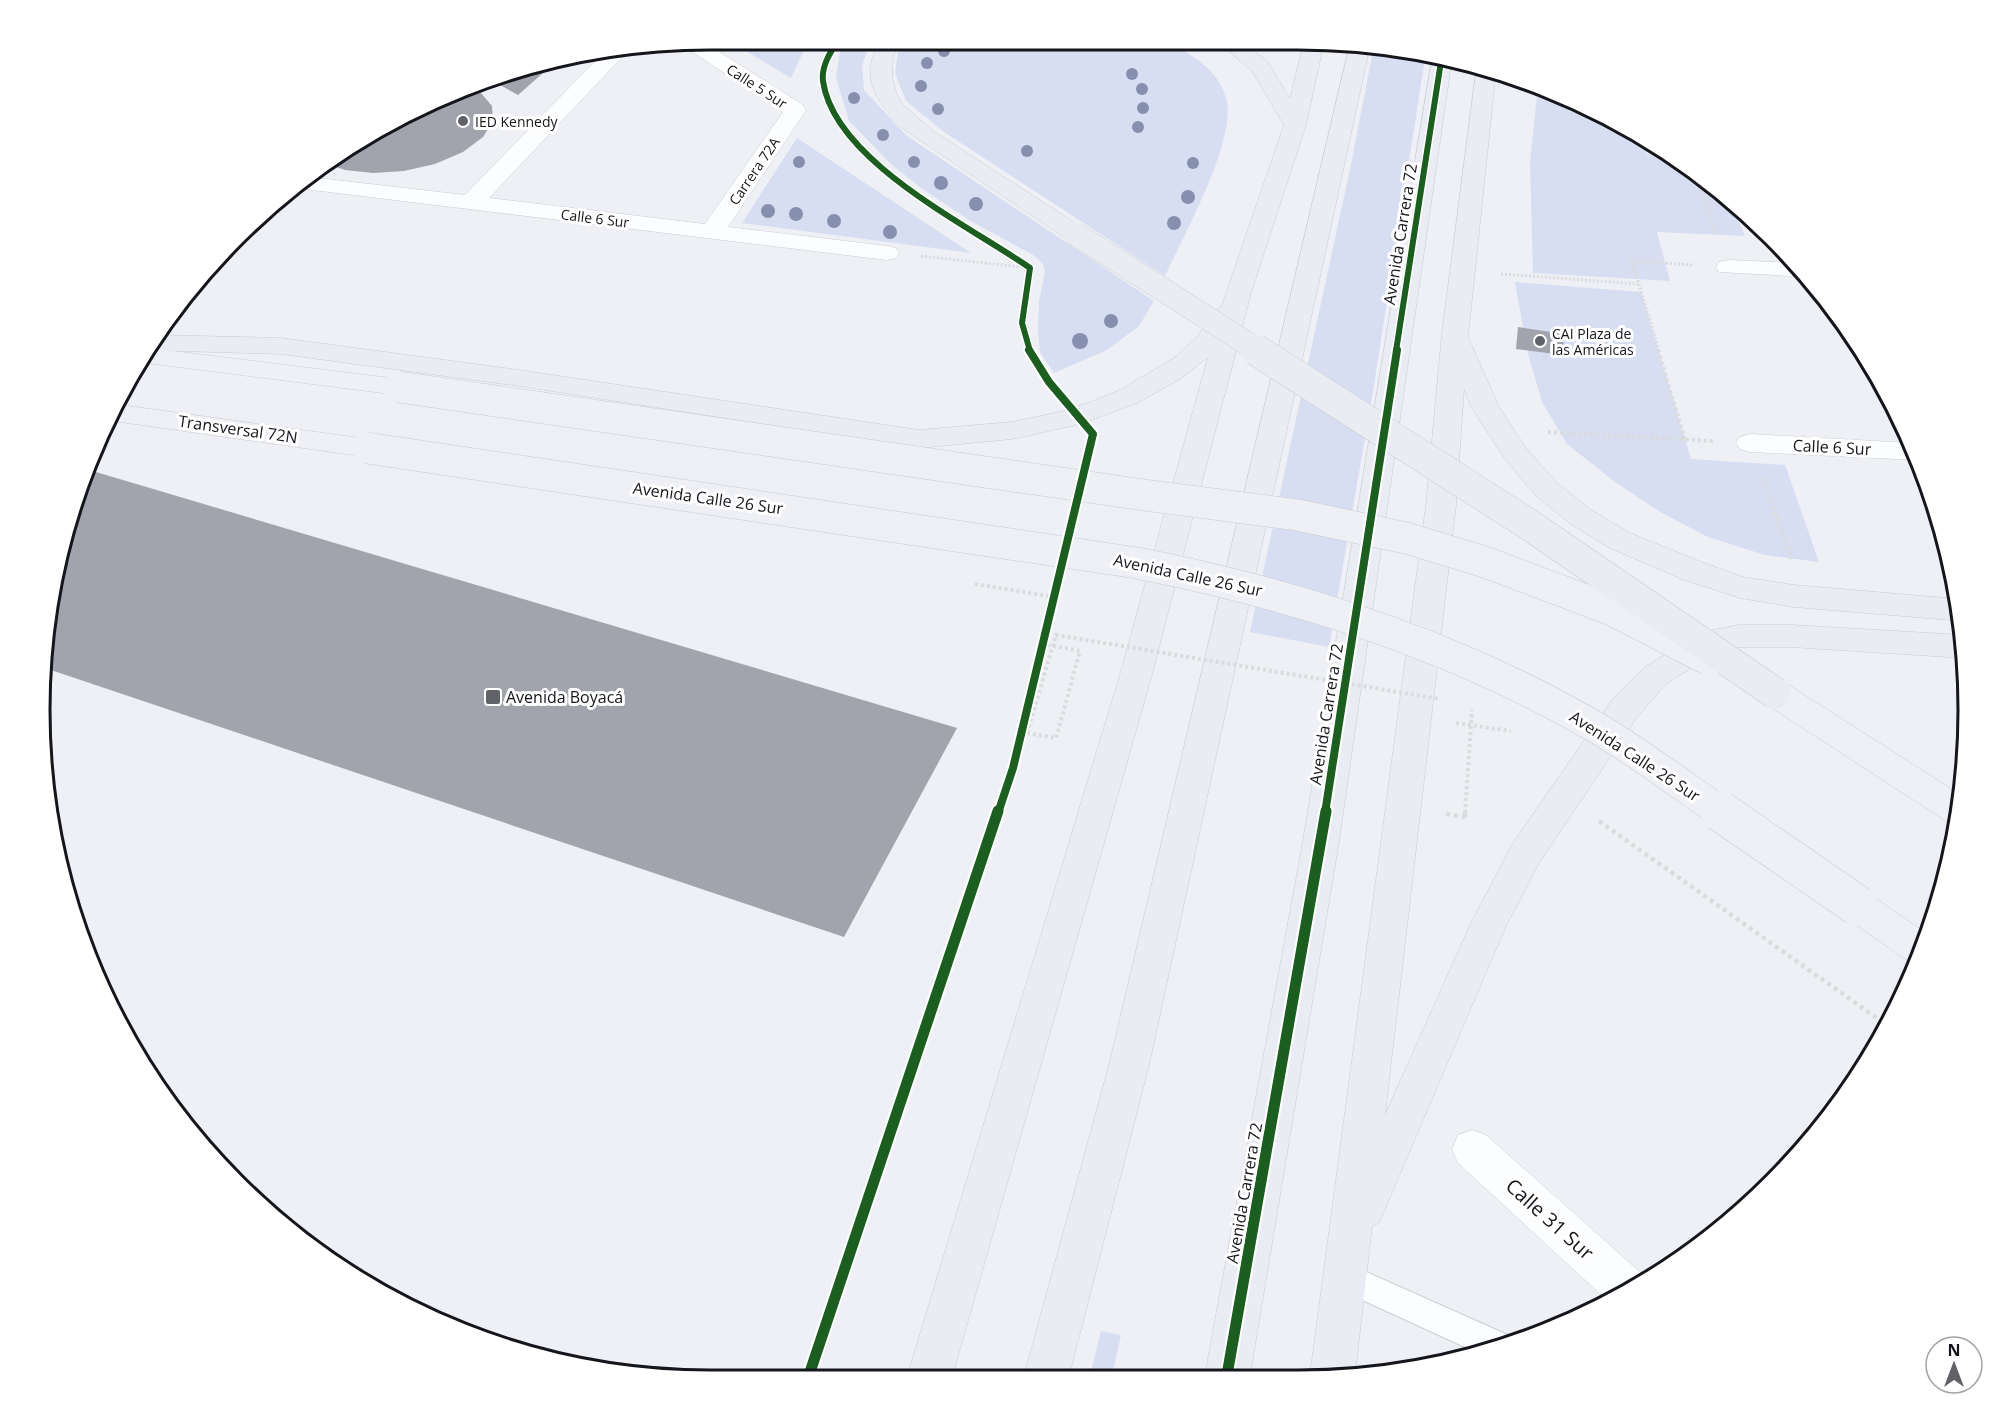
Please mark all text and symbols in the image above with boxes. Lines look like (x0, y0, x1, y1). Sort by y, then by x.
street label: Calle 5 Sur (723, 59, 791, 113)
place label: IED Kennedy (475, 112, 559, 131)
marker: IED Kennedy (456, 114, 470, 128)
street label: Carrera 72A (724, 133, 784, 209)
street label: Avenida Carrera 72 (1378, 162, 1422, 306)
street label: Calle 6 Sur (560, 204, 631, 232)
place label: CAI Plaza de las Américas (1552, 324, 1634, 359)
marker: CAI Plaza de las Américas (1533, 334, 1547, 348)
street label: Transversal 72N (177, 410, 299, 448)
street label: Calle 6 Sur (1792, 434, 1872, 460)
street label: Avenida Calle 26 Sur (631, 477, 785, 520)
street label: Avenida Calle 26 Sur (1112, 548, 1265, 602)
street label: Avenida Carrera 72 (1304, 642, 1348, 786)
place label: Avenida Boyacá (506, 686, 623, 708)
marker: Avenida Boyacá (484, 688, 502, 706)
street label: Avenida Calle 26 Sur (1565, 706, 1705, 807)
street label: Avenida Carrera 72 (1221, 1121, 1267, 1265)
street label: Calle 31 Sur (1500, 1172, 1600, 1266)
north arrow (1924, 1335, 1984, 1395)
text: N (1947, 1339, 1961, 1361)

